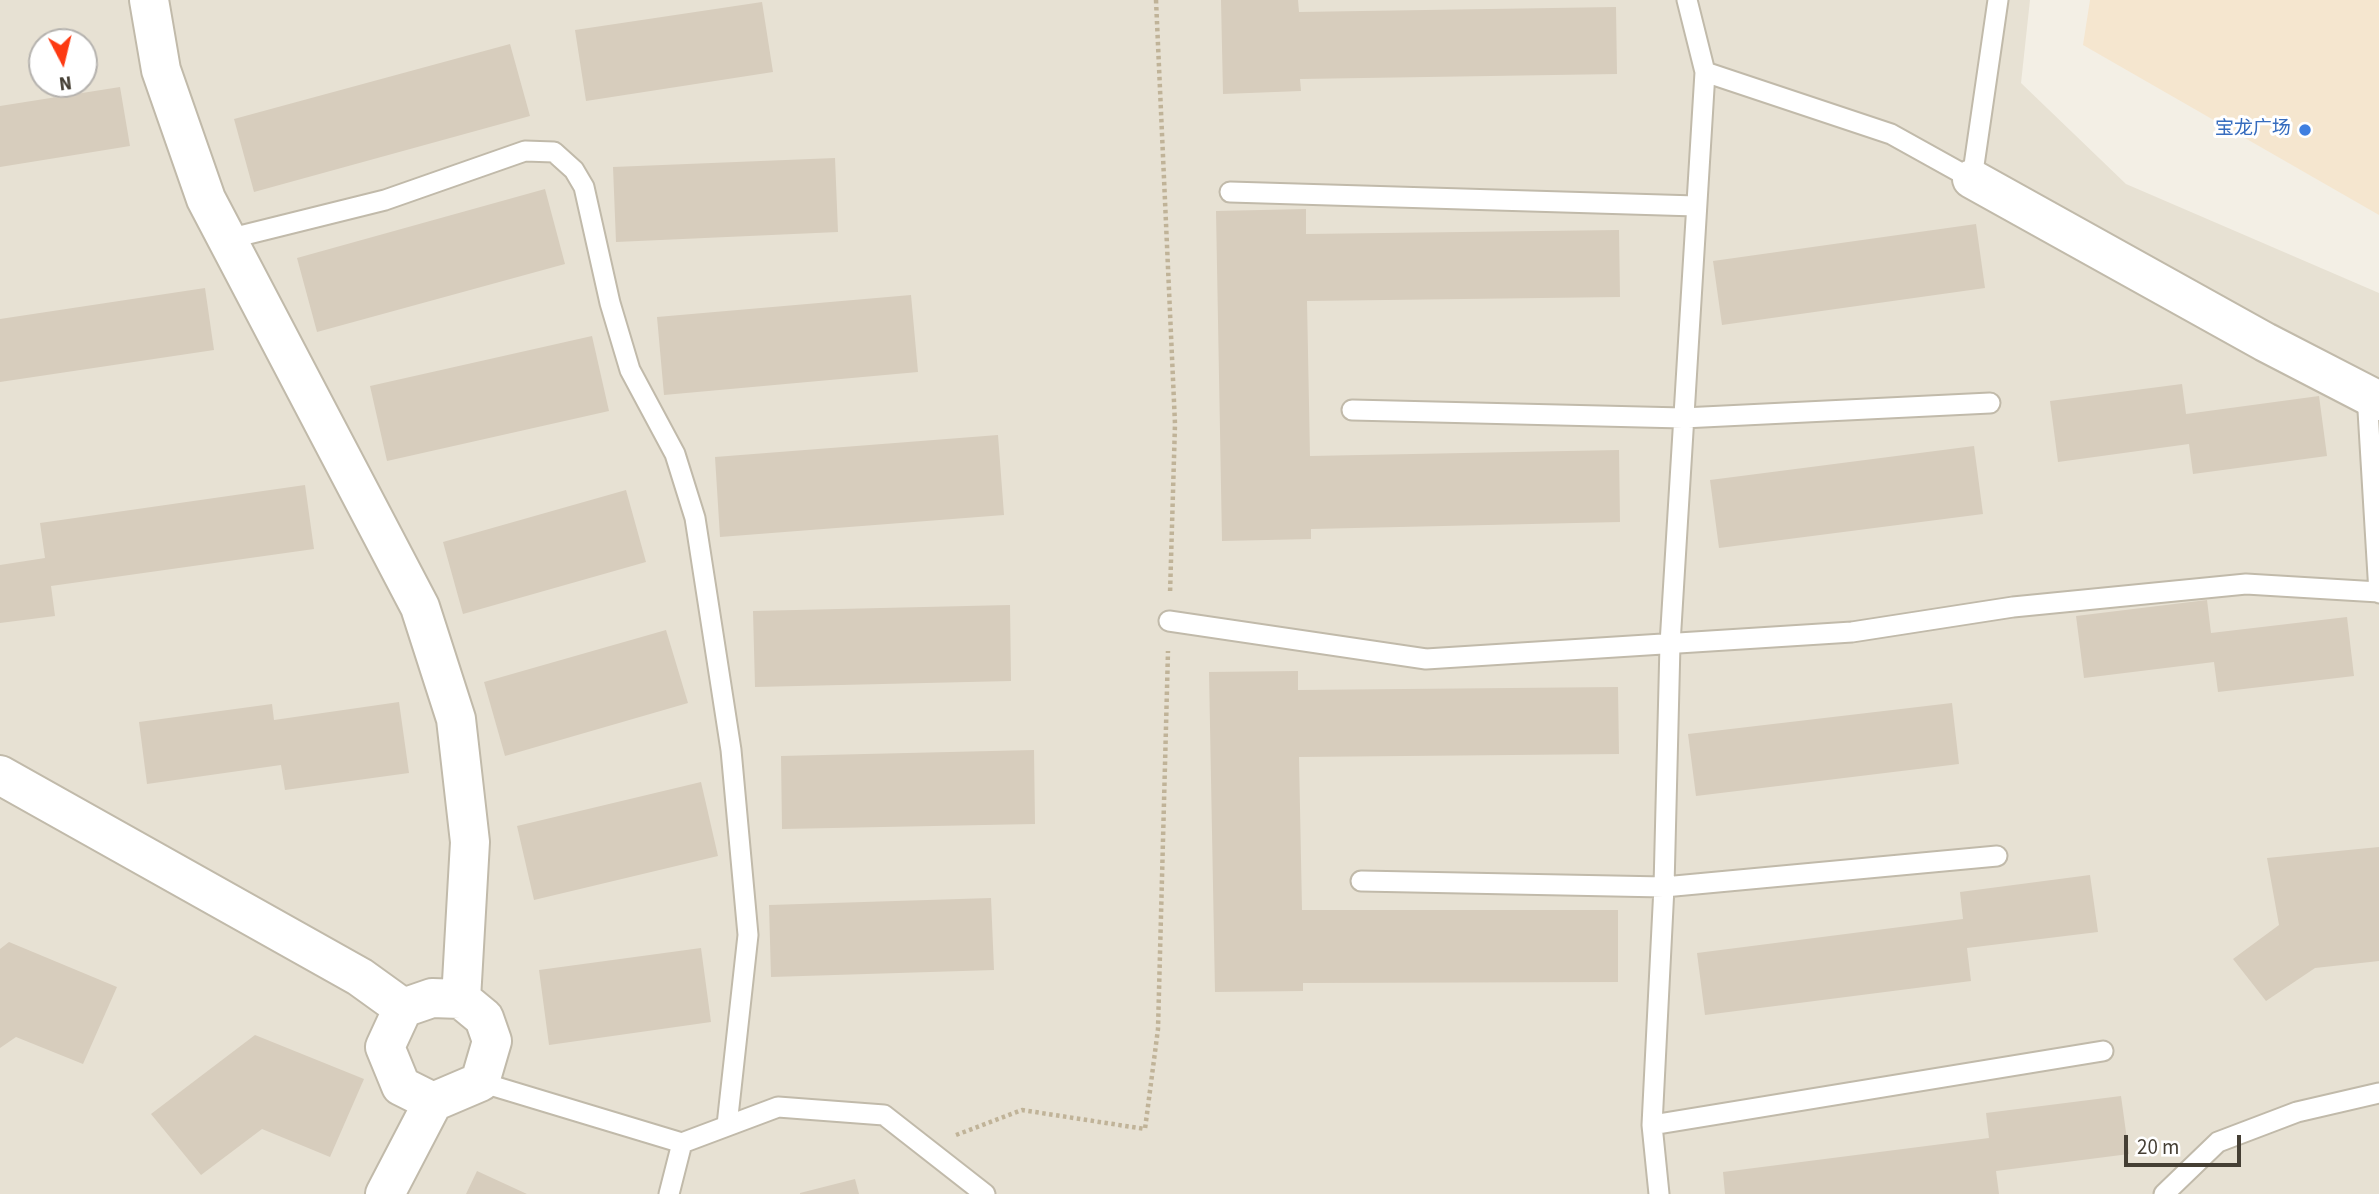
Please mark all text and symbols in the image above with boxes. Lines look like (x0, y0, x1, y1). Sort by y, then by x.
north arrow (28, 28, 98, 98)
text: N (57, 68, 73, 97)
place label: 宝龙广场 (2215, 119, 2291, 141)
marker: 宝龙广场 (2297, 122, 2313, 138)
scale bar (2127, 1120, 2244, 1164)
text: 20 m (2137, 1132, 2179, 1162)

